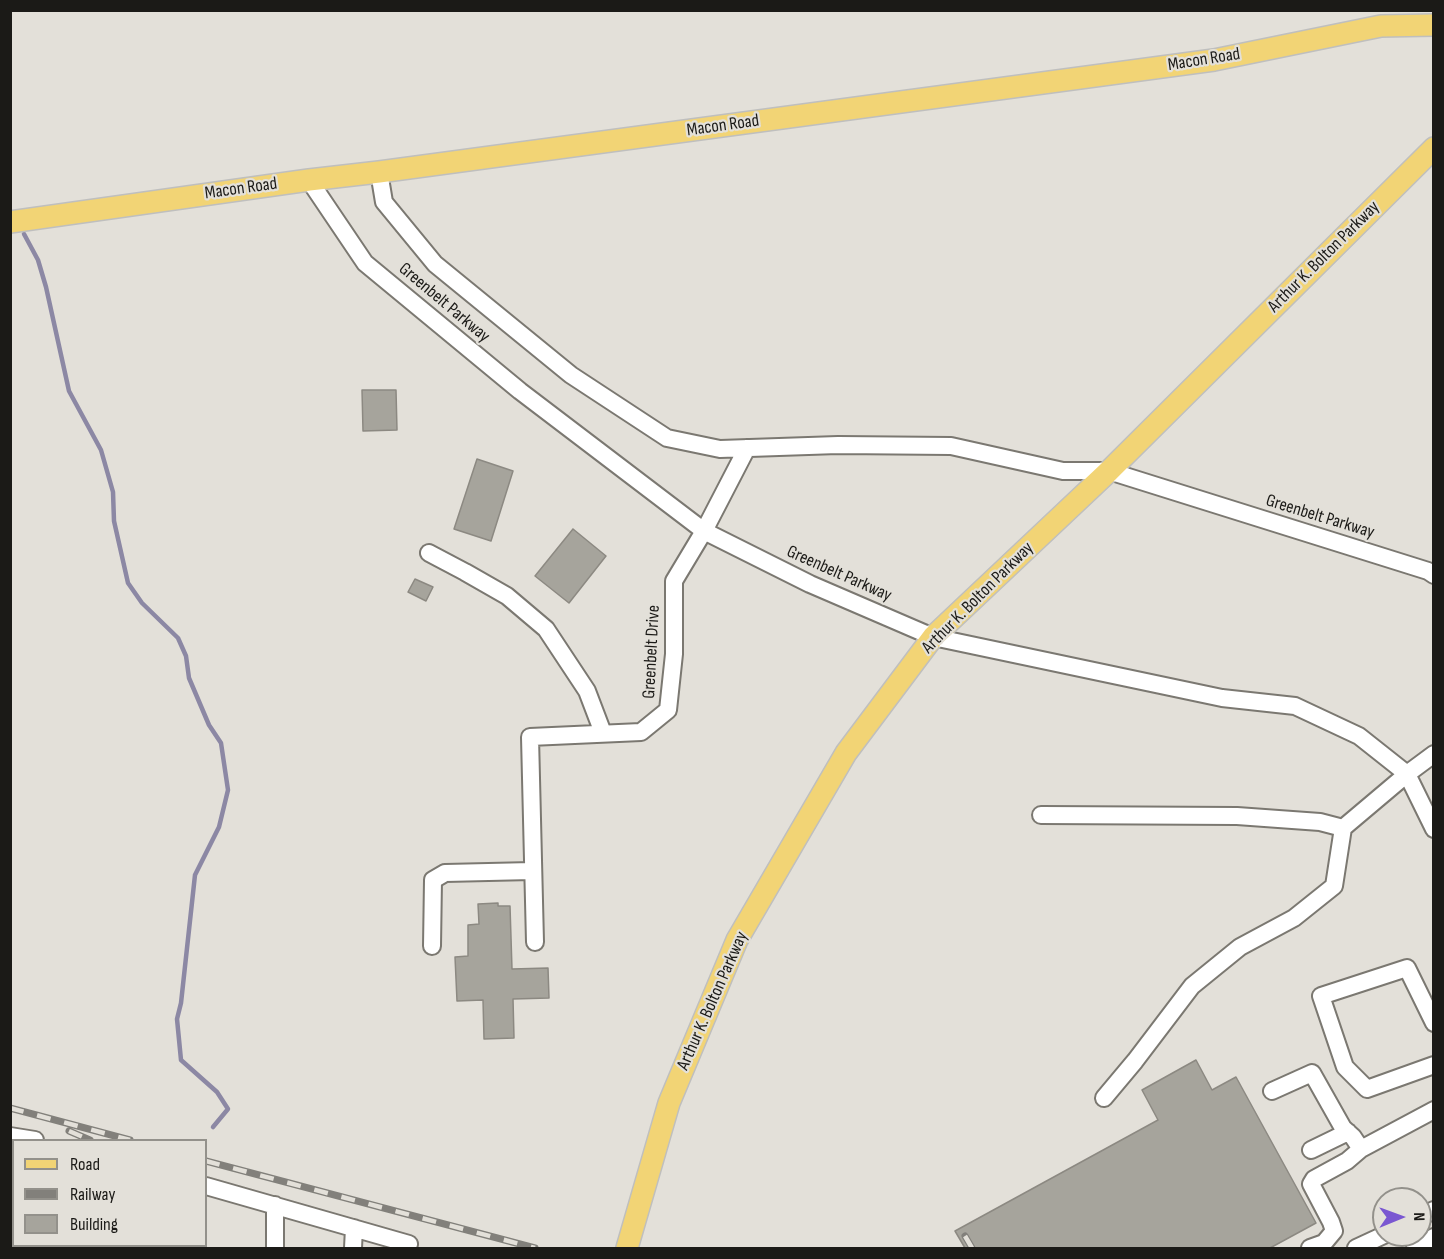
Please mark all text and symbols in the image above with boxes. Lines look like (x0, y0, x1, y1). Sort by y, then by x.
street label: Macon Road (1166, 44, 1242, 76)
street label: Macon Road (685, 110, 761, 142)
street label: Macon Road (203, 173, 279, 205)
street label: Arthur K. Bolton Parkway (1264, 197, 1384, 317)
street label: Greenbelt Parkway (394, 259, 494, 347)
street label: Greenbelt Parkway (1263, 490, 1377, 544)
street label: Arthur K. Bolton Parkway (918, 538, 1038, 658)
street label: Greenbelt Parkway (783, 541, 895, 607)
street label: Greenbelt Drive (639, 605, 665, 699)
street label: Arthur K. Bolton Parkway (673, 929, 753, 1073)
legend (12, 1139, 207, 1247)
text: Road (70, 1154, 100, 1175)
text: Railway (70, 1184, 115, 1205)
north arrow (1372, 1187, 1432, 1247)
text: N (1409, 1212, 1428, 1221)
text: Building (70, 1214, 118, 1235)

